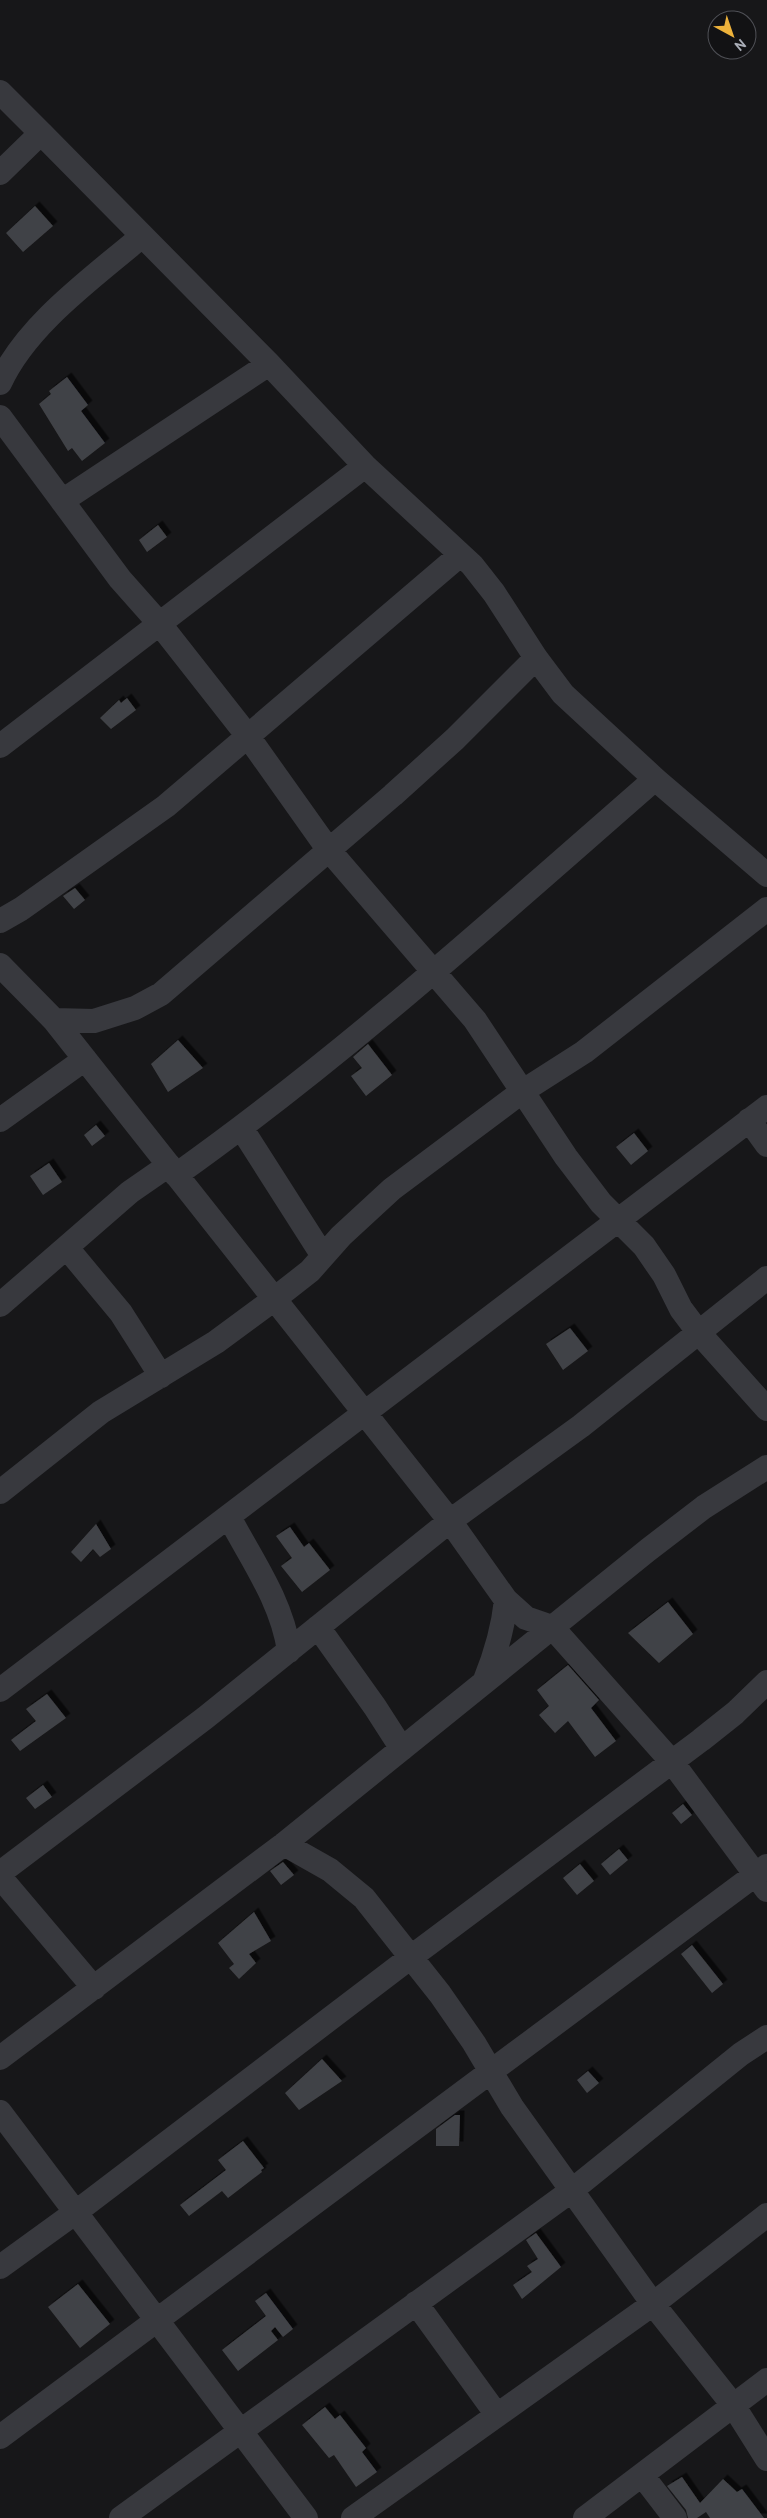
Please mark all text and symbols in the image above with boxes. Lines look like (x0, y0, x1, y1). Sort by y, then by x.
north arrow (707, 10, 757, 60)
text: N (730, 34, 749, 54)

